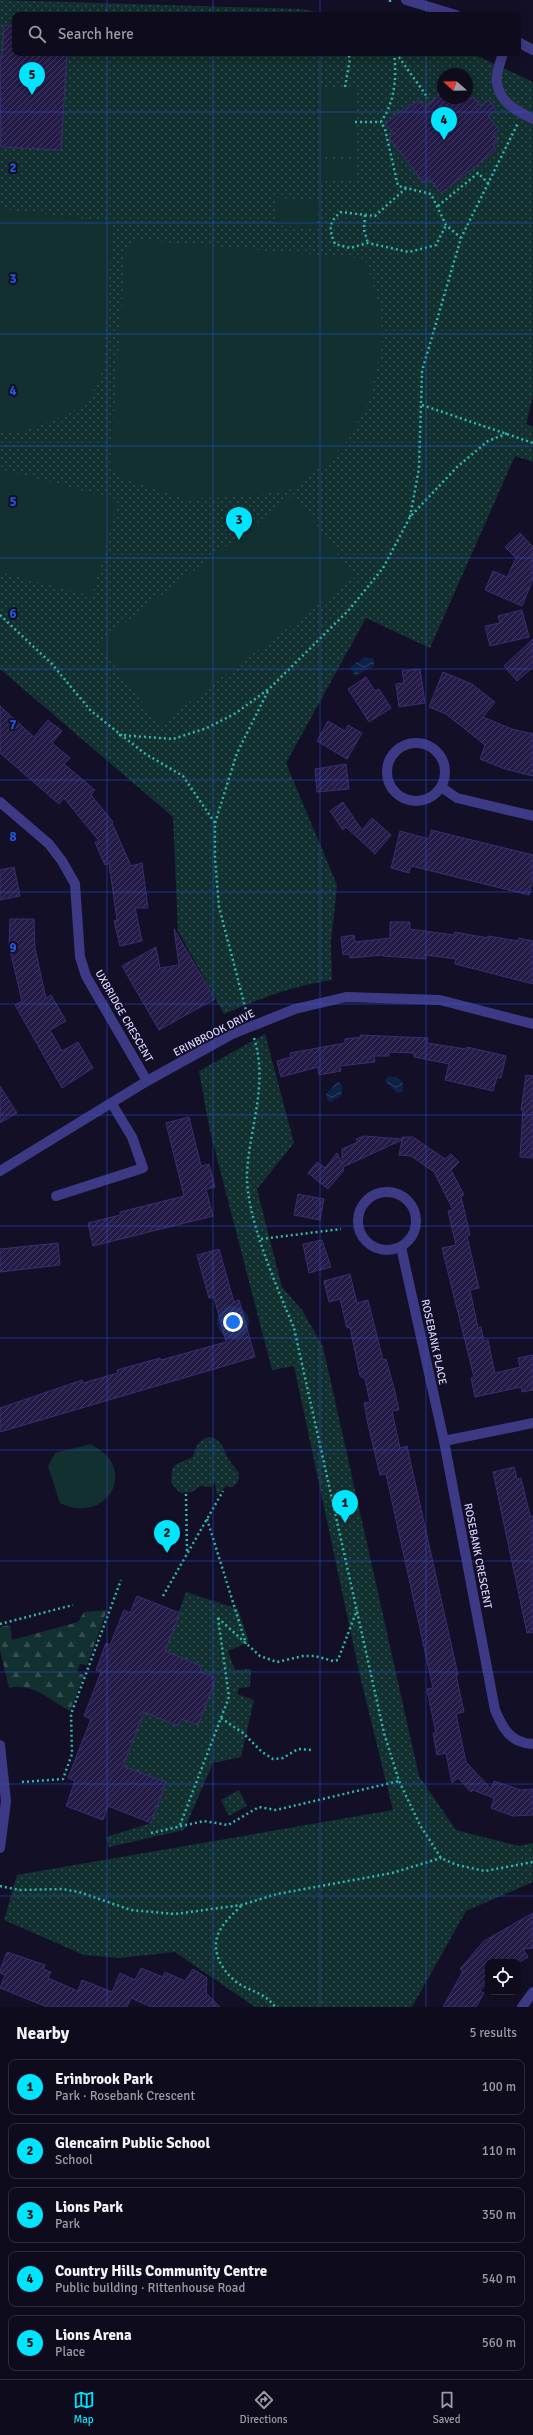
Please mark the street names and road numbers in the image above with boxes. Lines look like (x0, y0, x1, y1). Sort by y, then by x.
street label: UXBRIDGE CRESCENT (92, 968, 156, 1065)
street label: ERINBROOK DRIVE (171, 1007, 257, 1059)
street label: ROSEBANK PLACE (419, 1298, 449, 1386)
street label: ROSEBANK CRESCENT (461, 1502, 495, 1610)

